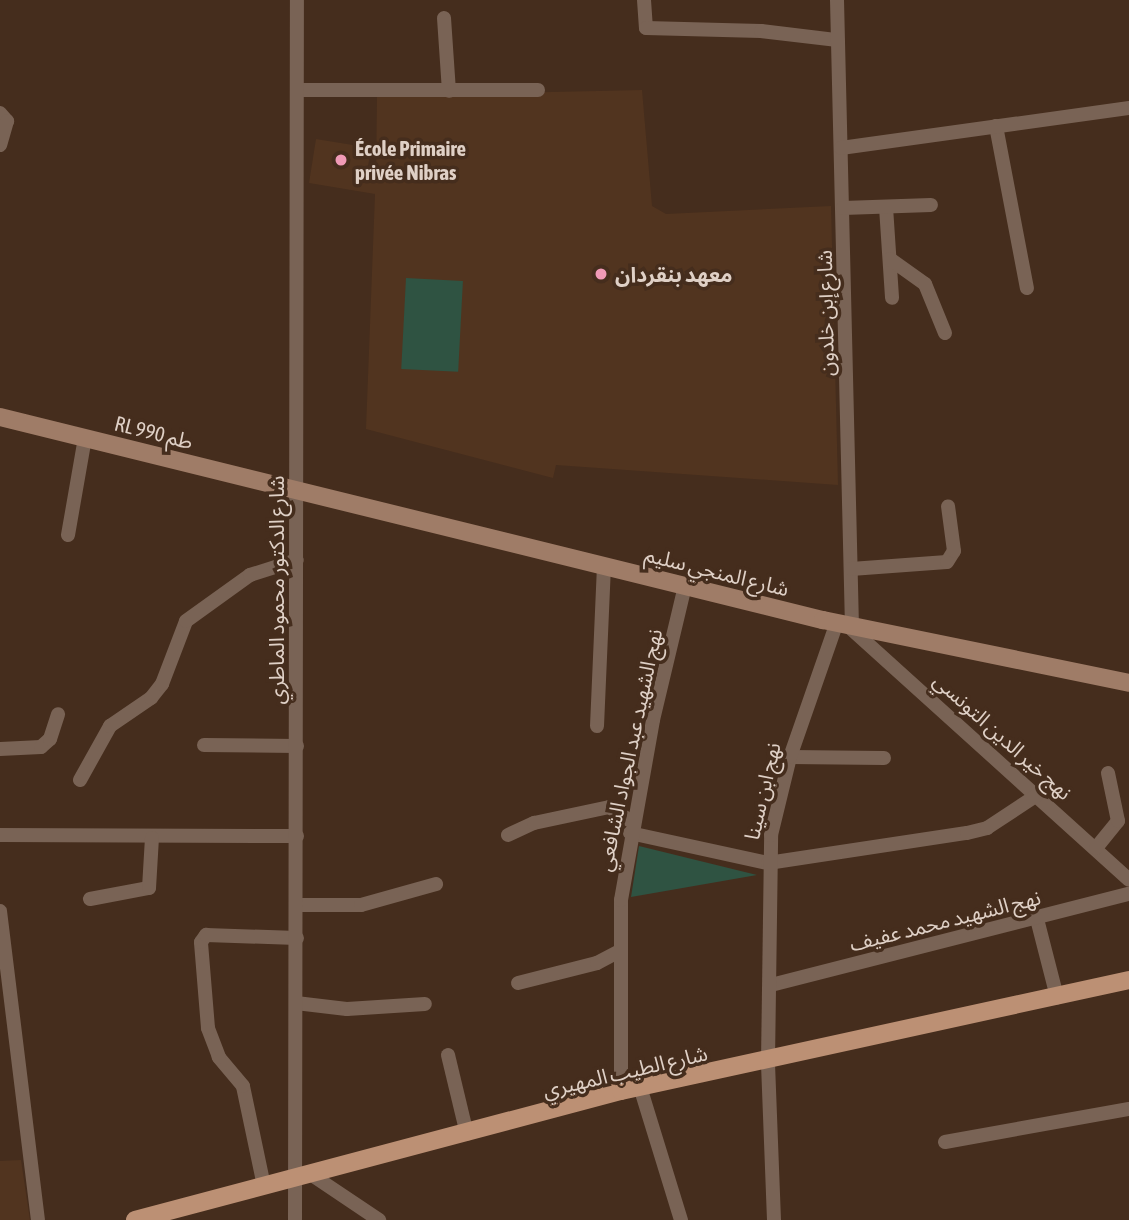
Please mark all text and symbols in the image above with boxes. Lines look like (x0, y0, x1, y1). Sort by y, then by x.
place label: École Primaire privée Nibras (355, 135, 466, 185)
marker: École Primaire privée Nibras (333, 152, 349, 168)
street label: شارع إبن خلدون (811, 250, 839, 376)
place label: معهد بنقردان (615, 261, 732, 287)
marker: معهد بنقردان (593, 266, 609, 282)
street label: RL طم 990 (112, 410, 196, 454)
street label: شارع الدكتور محمود الماطري (263, 476, 289, 704)
street label: شارع المنجي سليم (642, 541, 792, 601)
street label: نهج الشهيد عبد الجواد الشافعي (591, 626, 667, 874)
street label: نهج خير الدين التونسي (929, 667, 1077, 805)
street label: نهج ابن سينا (739, 740, 785, 842)
street label: نهج الشهيد محمد عفيف (847, 884, 1043, 956)
street label: شارع الطيب المهيري (540, 1040, 710, 1102)

